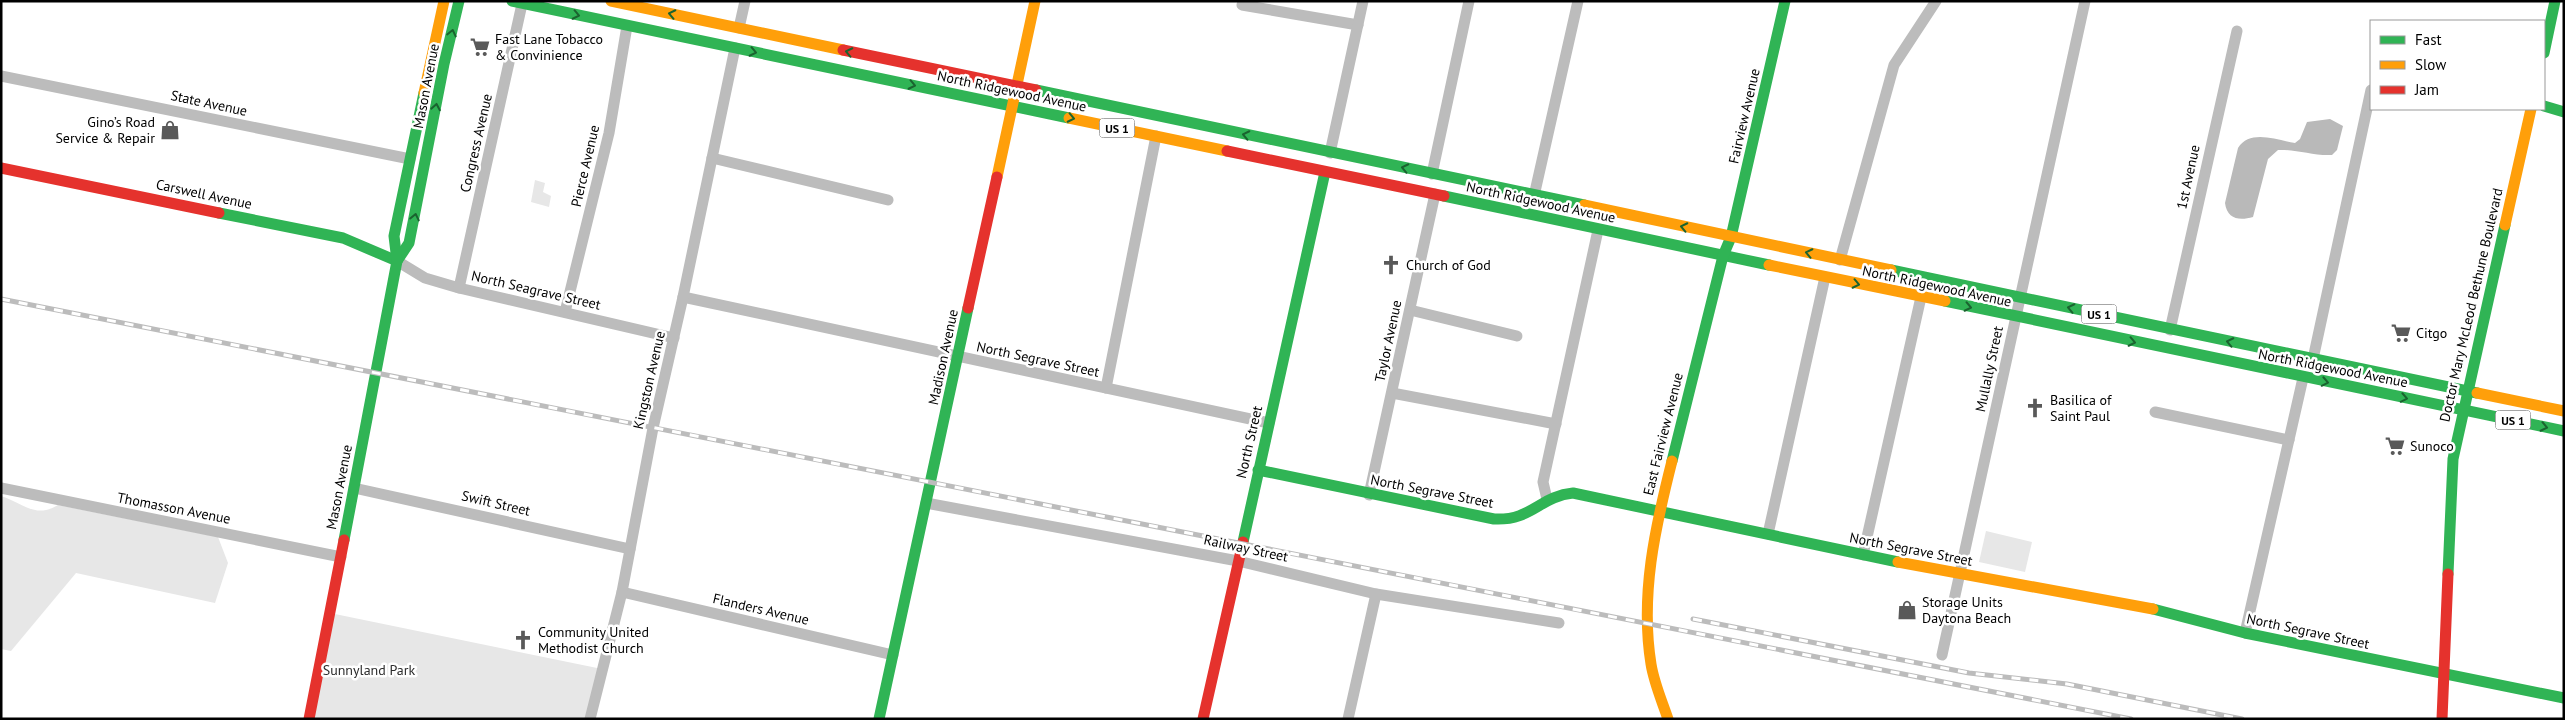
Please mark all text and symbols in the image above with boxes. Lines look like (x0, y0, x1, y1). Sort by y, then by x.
one-way arrow (572, 9, 581, 20)
one-way arrow (667, 9, 676, 20)
legend (2370, 20, 2545, 110)
one-way arrow (446, 28, 457, 37)
place label: Fast Lane Tobacco & Convinience (495, 30, 603, 64)
text: Fast (2415, 30, 2442, 49)
supermarket icon: Fast Lane Tobacco & Convinience (469, 36, 491, 58)
street label: Mason Avenue (409, 42, 443, 130)
one-way arrow (748, 46, 757, 56)
one-way arrow (845, 47, 854, 58)
text: Slow (2415, 55, 2446, 74)
street label: North Ridgewood Avenue (936, 66, 1088, 116)
street label: Fairview Avenue (1724, 67, 1764, 165)
one-way arrow (907, 79, 916, 90)
text: Jam (2414, 80, 2439, 99)
street label: State Avenue (169, 86, 249, 120)
street label: Congress Avenue (456, 92, 496, 194)
one-way arrow (431, 103, 441, 112)
one-way arrow (1066, 112, 1075, 123)
place label: Gino’s Road Service & Repair (55, 113, 155, 147)
shop icon: Gino’s Road Service & Repair (159, 119, 181, 141)
road number: US 1 (1100, 119, 1134, 138)
street label: Pierce Avenue (567, 123, 603, 209)
one-way arrow (1241, 130, 1250, 141)
street label: 1st Avenue (2172, 143, 2204, 211)
one-way arrow (1400, 163, 1409, 174)
street label: Carswell Avenue (154, 175, 254, 213)
street label: North Ridgewood Avenue (1465, 177, 1617, 227)
street label: Doctor Mary McLeod Bethune Boulevard (2435, 186, 2507, 424)
one-way arrow (409, 213, 419, 221)
one-way arrow (1679, 222, 1688, 233)
one-way arrow (1805, 249, 1814, 259)
church icon: Church of God (1380, 254, 1402, 276)
place label: Church of God (1406, 256, 1491, 274)
street label: North Ridgewood Avenue (1861, 261, 2013, 311)
street label: North Seagrave Street (470, 266, 603, 314)
one-way arrow (1852, 278, 1861, 289)
street label: Taylor Avenue (1371, 298, 1405, 384)
one-way arrow (1964, 302, 1973, 312)
one-way arrow (2067, 304, 2076, 314)
road number: US 1 (2082, 304, 2116, 324)
street label: Madison Avenue (924, 308, 962, 406)
supermarket icon: Citgo (2390, 322, 2412, 344)
street label: Mullally Street (1971, 324, 2007, 414)
place label: Citgo (2416, 324, 2447, 342)
street label: Kingston Avenue (629, 329, 669, 431)
one-way arrow (2127, 336, 2136, 347)
street label: North Segrave Street (975, 337, 1101, 381)
one-way arrow (2226, 337, 2235, 348)
street label: North Ridgewood Avenue (2257, 345, 2409, 391)
street label: East Fairview Avenue (1639, 371, 1687, 497)
one-way arrow (2321, 377, 2330, 387)
place label: Basilica of Saint Paul (2050, 391, 2112, 425)
one-way arrow (2400, 392, 2408, 403)
church icon: Basilica of Saint Paul (2024, 397, 2046, 419)
street label: North Street (1232, 404, 1266, 480)
road number: US 1 (2496, 410, 2530, 430)
one-way arrow (2540, 421, 2548, 432)
supermarket icon: Sunoco (2384, 435, 2406, 457)
place label: Sunoco (2410, 437, 2454, 455)
street label: Mason Avenue (322, 443, 356, 531)
street label: North Segrave Street (1369, 470, 1495, 512)
street label: Swift Street (460, 486, 532, 520)
street label: Thomasson Avenue (116, 488, 232, 528)
street label: North Segrave Street (1848, 528, 1974, 570)
street label: Railway Street (1202, 530, 1290, 566)
street label: Flanders Avenue (711, 589, 811, 629)
place label: Storage Units Daytona Beach (1922, 593, 2011, 627)
shop icon: Storage Units Daytona Beach (1896, 599, 1918, 621)
street label: North Segrave Street (2245, 609, 2371, 653)
place label: Community United Methodist Church (538, 623, 649, 657)
church icon: Community United Methodist Church (512, 629, 534, 651)
park label: Sunnyland Park (323, 661, 416, 679)

